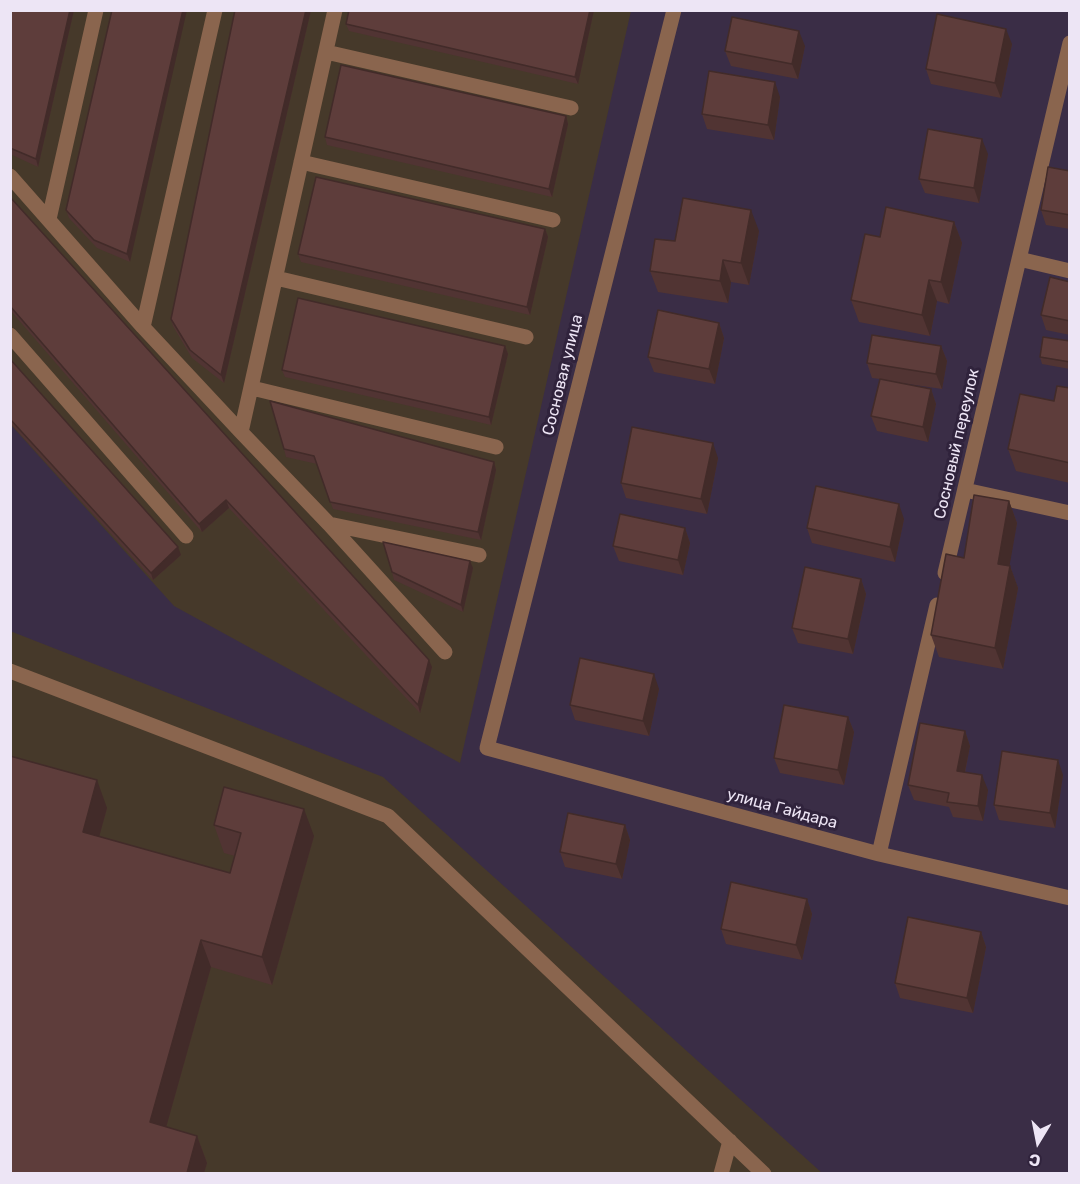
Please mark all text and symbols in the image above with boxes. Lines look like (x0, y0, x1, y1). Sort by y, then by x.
street label: Сосновая улица (539, 312, 587, 438)
street label: Сосновый переулок (930, 367, 984, 521)
street label: улица Гайдара (725, 785, 839, 833)
north arrow (1008, 1112, 1068, 1172)
text: С (1028, 1150, 1042, 1171)

